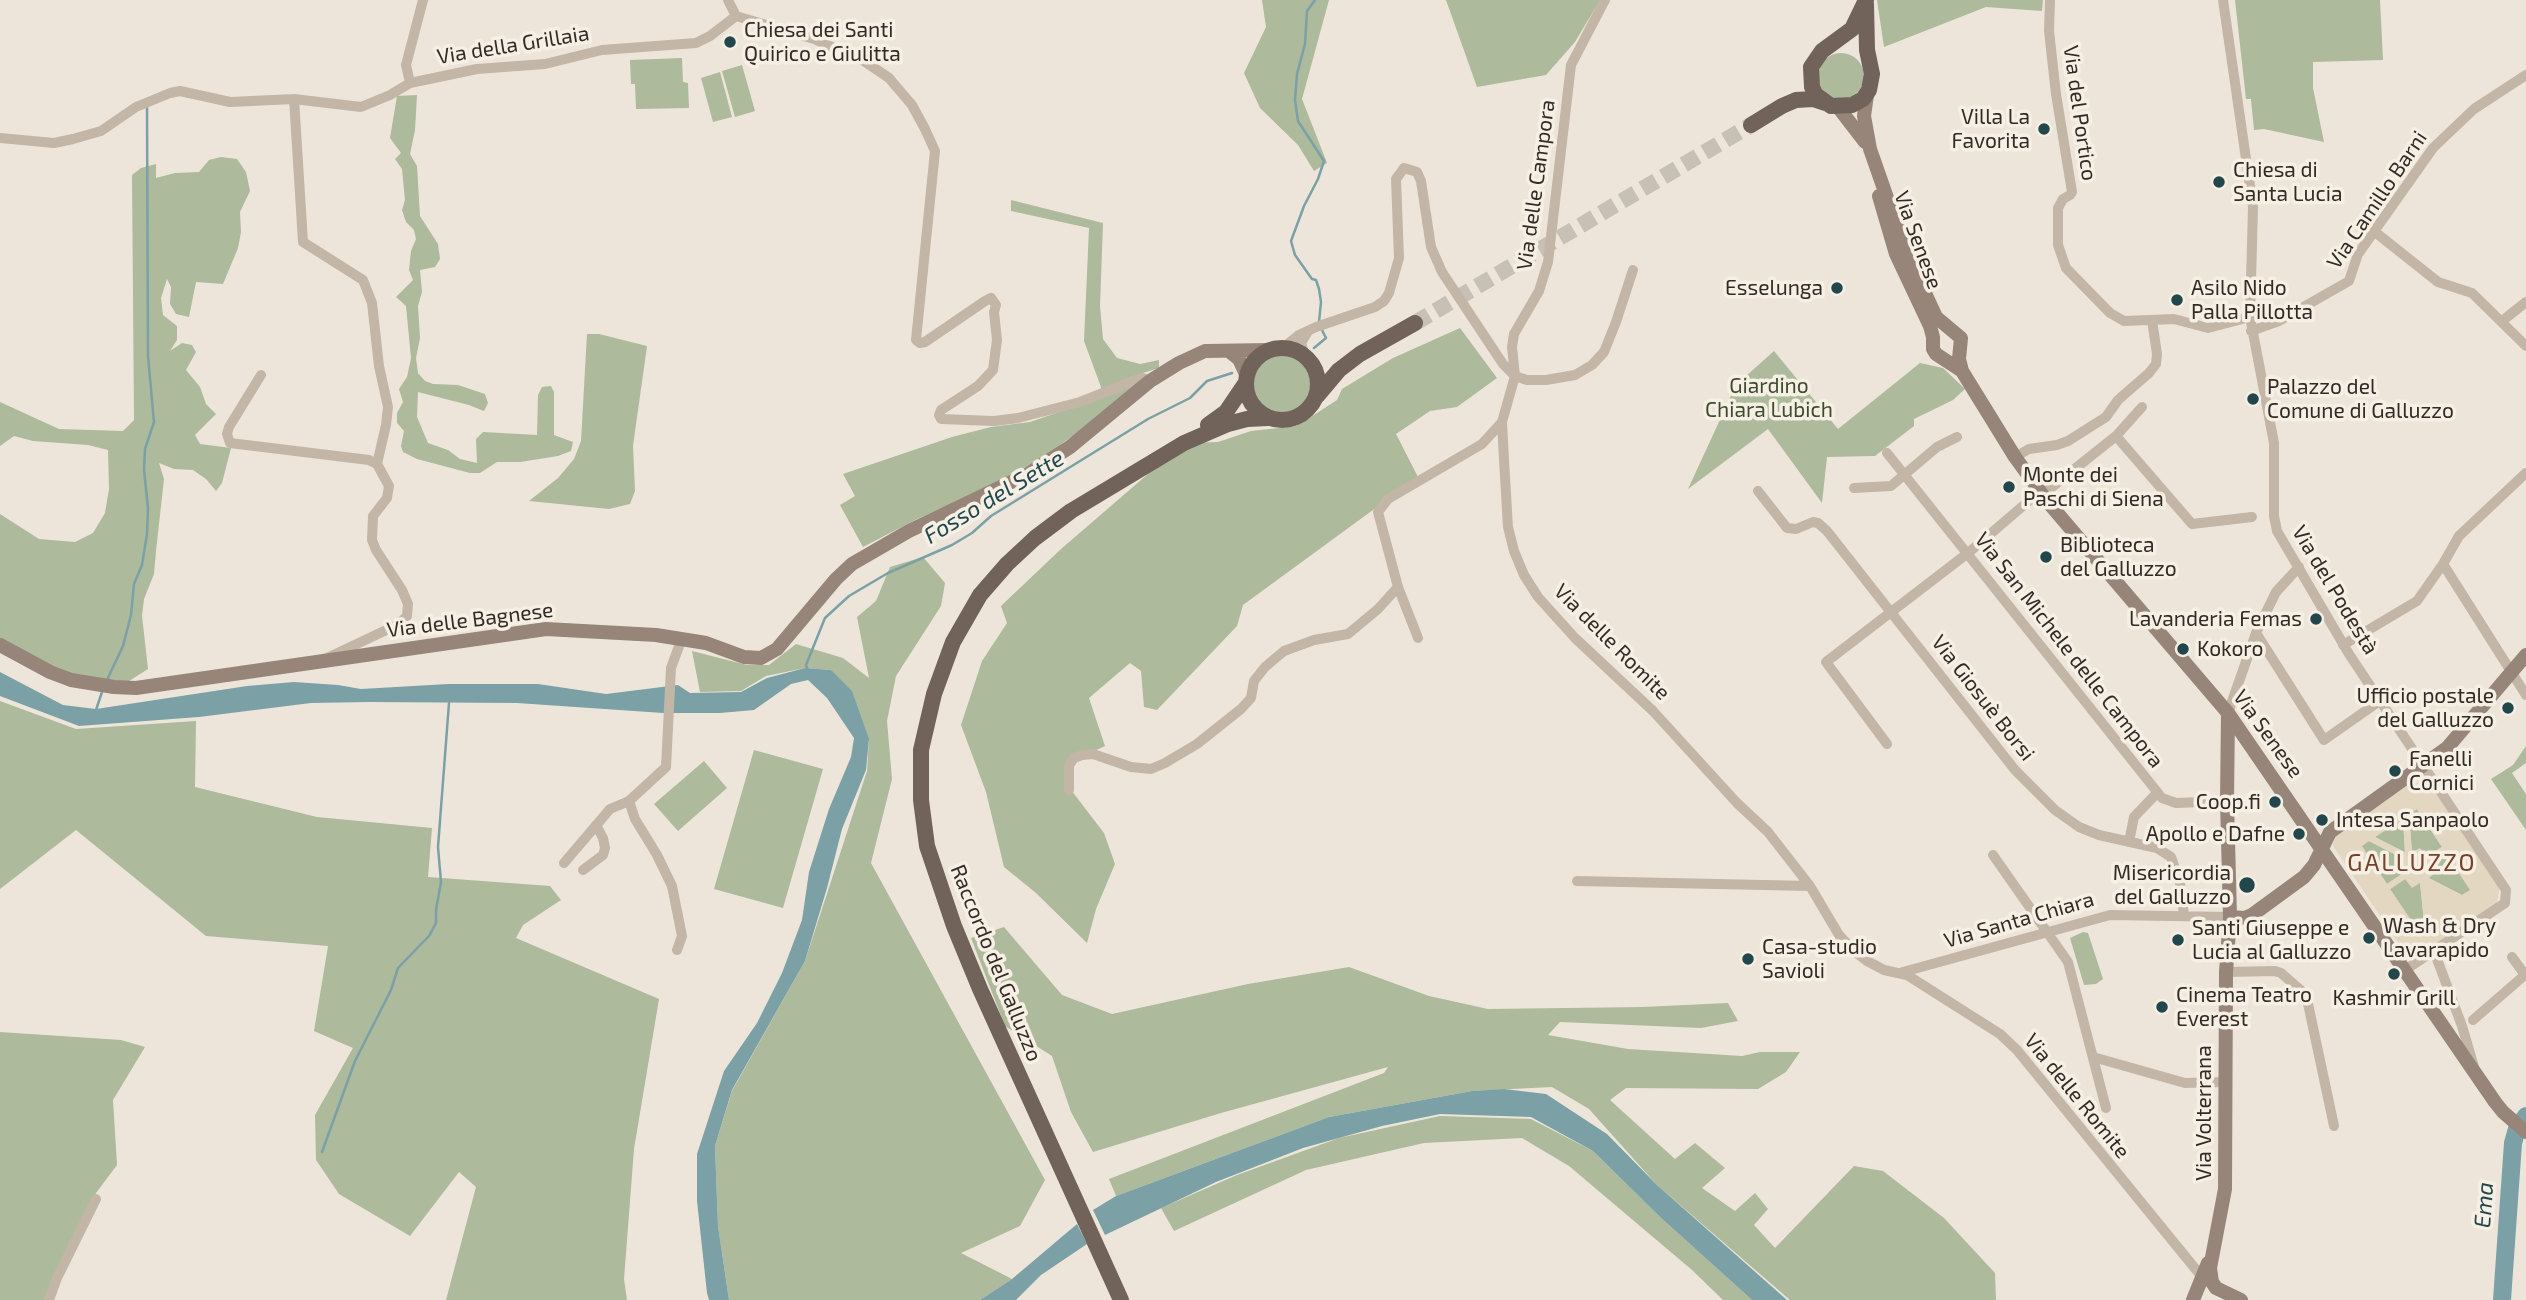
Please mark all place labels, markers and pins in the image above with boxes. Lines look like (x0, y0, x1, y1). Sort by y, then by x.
place label: Chiesa dei Santi Quirico e Giulitta (744, 17, 901, 67)
marker: Chiesa dei Santi Quirico e Giulitta (722, 34, 738, 50)
place label: Villa La Favorita (1952, 104, 2030, 154)
marker: Villa La Favorita (2036, 121, 2052, 137)
place label: Chiesa di Santa Lucia (2233, 157, 2342, 207)
marker: Chiesa di Santa Lucia (2211, 174, 2227, 190)
place label: Esselunga (1725, 275, 1823, 301)
place label: Asilo Nido Palla Pillotta (2191, 275, 2313, 325)
marker: Esselunga (1829, 280, 1845, 296)
marker: Asilo Nido Palla Pillotta (2169, 292, 2185, 308)
place label: Palazzo del Comune di Galluzzo (2267, 374, 2454, 424)
marker: Palazzo del Comune di Galluzzo (2245, 391, 2261, 407)
place label: Monte dei Paschi di Siena (2023, 462, 2164, 512)
marker: Monte dei Paschi di Siena (2001, 479, 2017, 495)
place label: Biblioteca del Galluzzo (2060, 532, 2177, 582)
marker: Biblioteca del Galluzzo (2038, 549, 2054, 565)
place label: Lavanderia Femas (2129, 606, 2302, 632)
marker: Lavanderia Femas (2308, 611, 2324, 627)
place label: Kokoro (2197, 636, 2263, 662)
marker: Kokoro (2175, 641, 2191, 657)
place label: Ufficio postale del Galluzzo (2357, 683, 2494, 733)
marker: Ufficio postale del Galluzzo (2500, 700, 2516, 716)
place label: Fanelli Cornici (2409, 746, 2474, 796)
marker: Fanelli Cornici (2387, 763, 2403, 779)
place label: Coop.fi (2196, 789, 2261, 815)
marker: Coop.fi (2267, 794, 2283, 810)
place label: Intesa Sanpaolo (2336, 807, 2489, 833)
marker: Intesa Sanpaolo (2314, 812, 2330, 828)
place label: Apollo e Dafne (2146, 821, 2285, 847)
marker: Apollo e Dafne (2291, 826, 2307, 842)
place label: Misericordia del Galluzzo (2113, 860, 2231, 910)
marker: Misericordia del Galluzzo (2237, 875, 2257, 895)
place label: Wash & Dry Lavarapido (2383, 913, 2496, 963)
place label: Santi Giuseppe e Lucia al Galluzzo (2192, 915, 2351, 965)
marker: Wash & Dry Lavarapido (2361, 930, 2377, 946)
marker: Santi Giuseppe e Lucia al Galluzzo (2170, 932, 2186, 948)
place label: Casa-studio Savioli (1762, 934, 1877, 984)
marker: Casa-studio Savioli (1740, 951, 1756, 967)
marker: Kashmir Grill (2386, 966, 2402, 982)
place label: Cinema Teatro Everest (2176, 982, 2312, 1032)
place label: Kashmir Grill (2333, 985, 2455, 1011)
marker: Cinema Teatro Everest (2154, 999, 2170, 1015)

